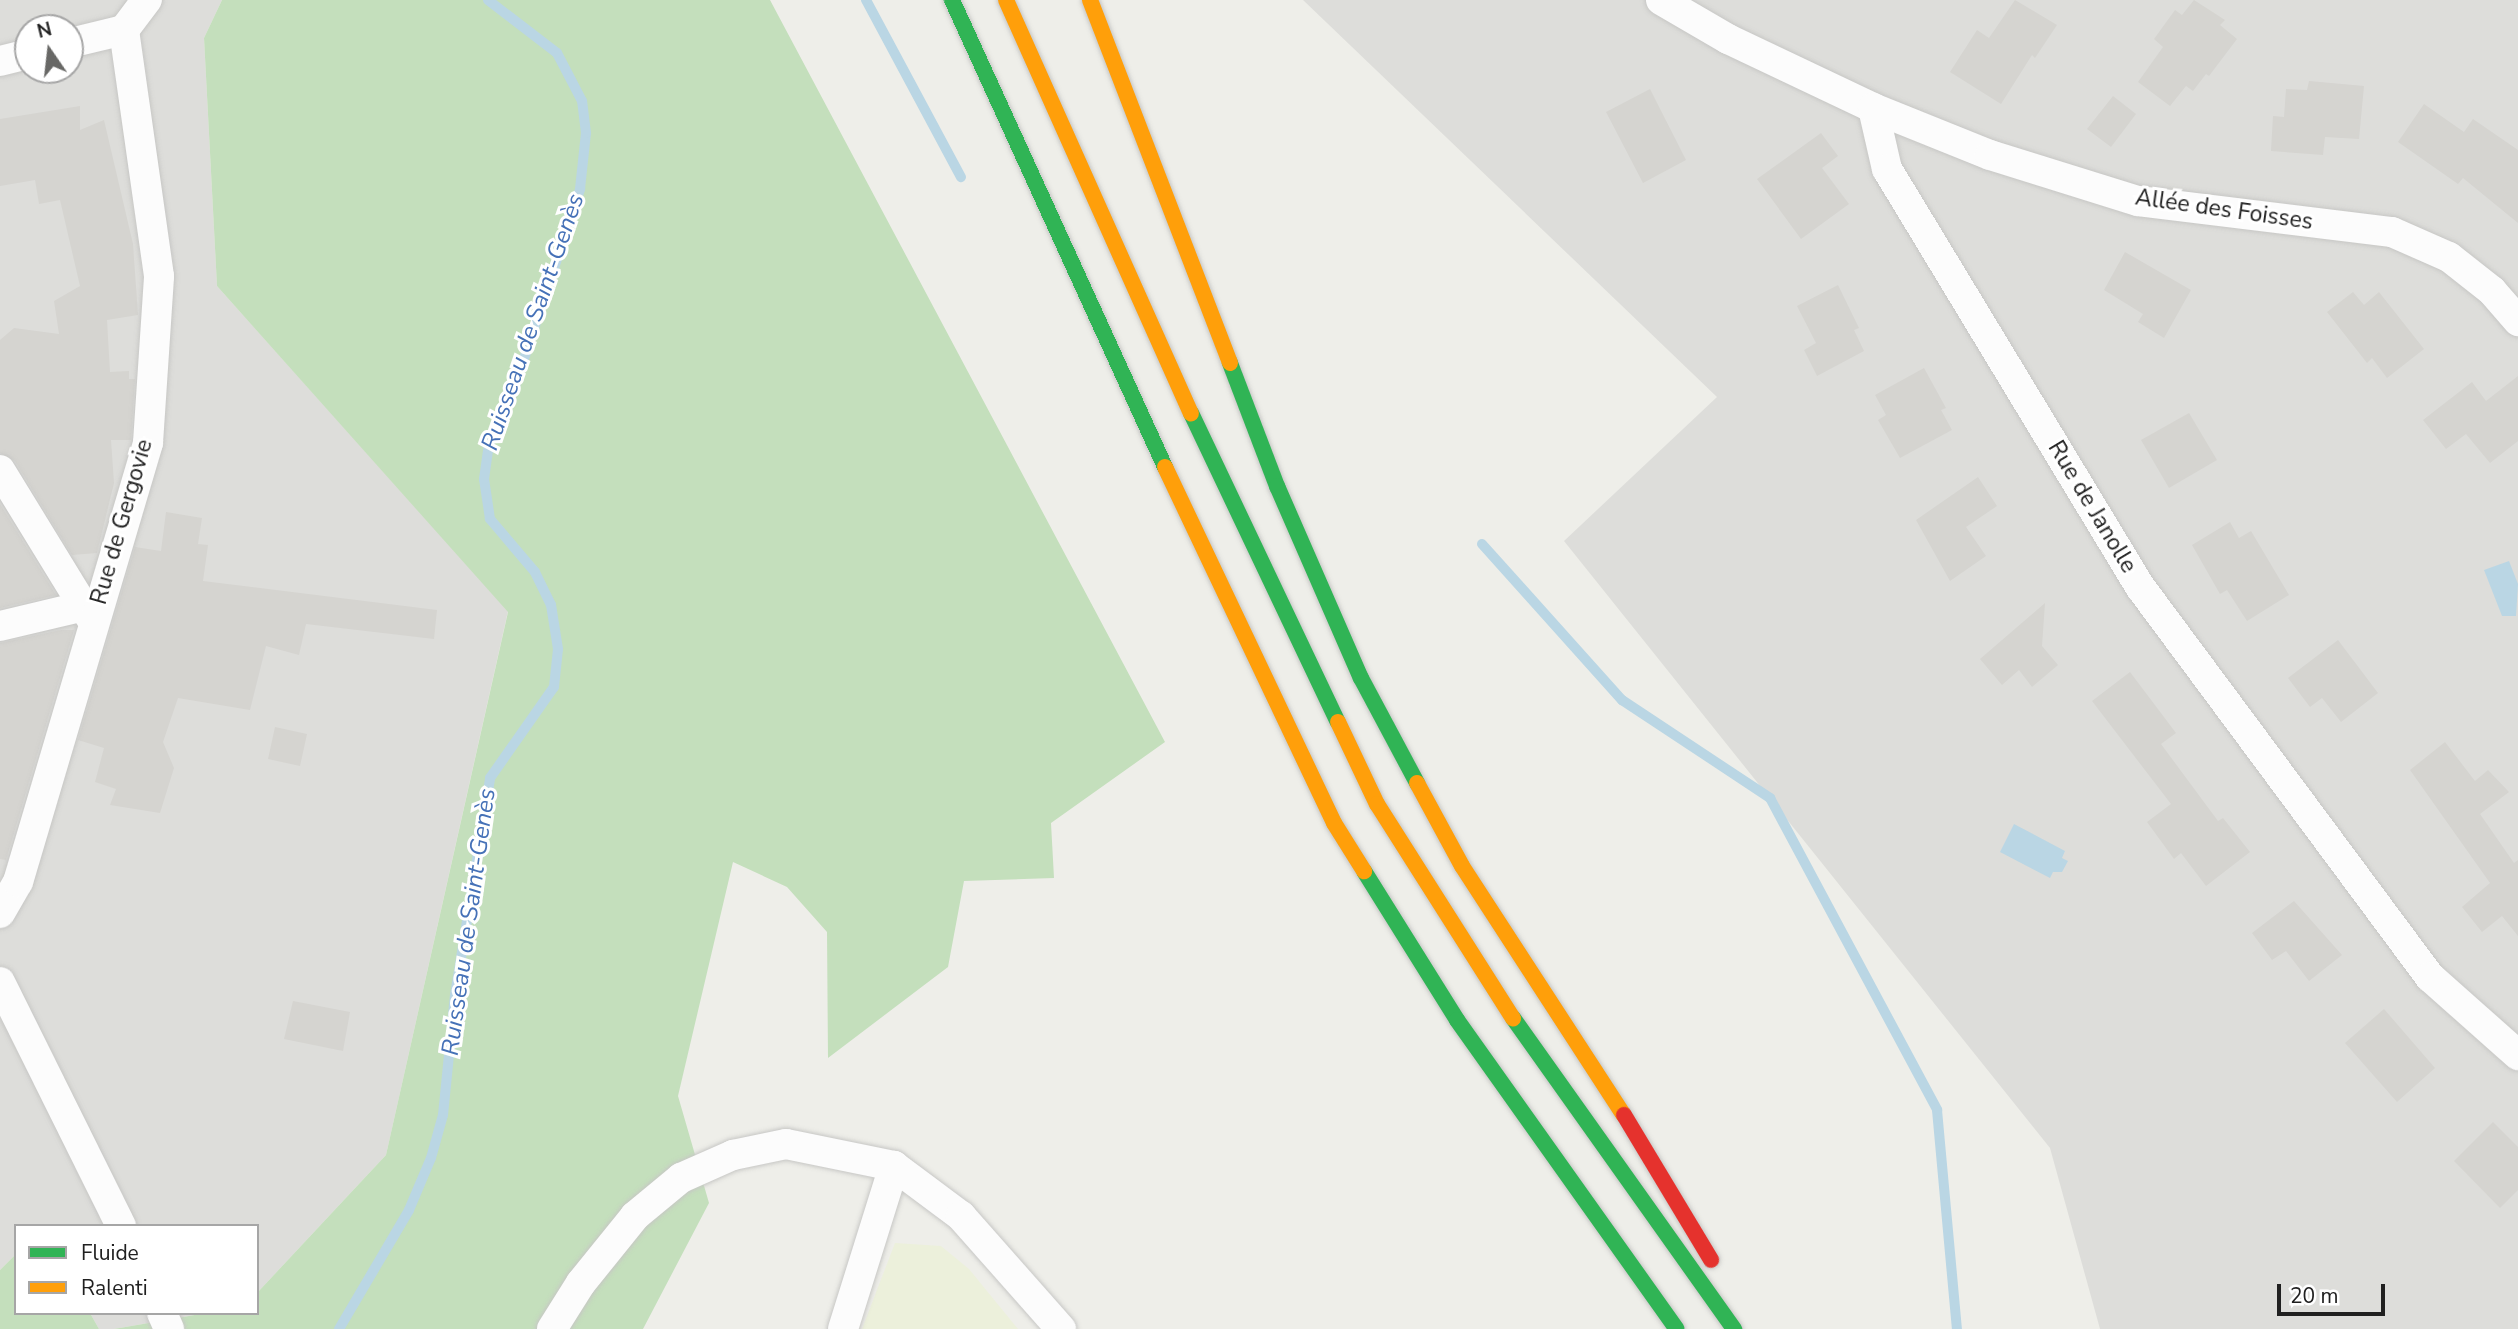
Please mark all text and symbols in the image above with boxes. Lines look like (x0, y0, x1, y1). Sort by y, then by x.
north arrow (14, 14, 84, 84)
text: N (34, 16, 54, 45)
street label: Allée des Foisses (2133, 184, 2315, 236)
water label: Ruisseau de Saint-Genès (476, 190, 590, 454)
street label: Rue de Gergovie (85, 436, 159, 608)
street label: Rue de Janolle (2042, 436, 2142, 578)
water label: Ruisseau de Saint-Genès (436, 787, 502, 1057)
legend (14, 1224, 259, 1315)
text: Fluide (81, 1239, 139, 1267)
scale bar (2280, 1270, 2388, 1314)
text: Ralenti (81, 1274, 148, 1302)
text: 20 m (2290, 1282, 2339, 1310)

